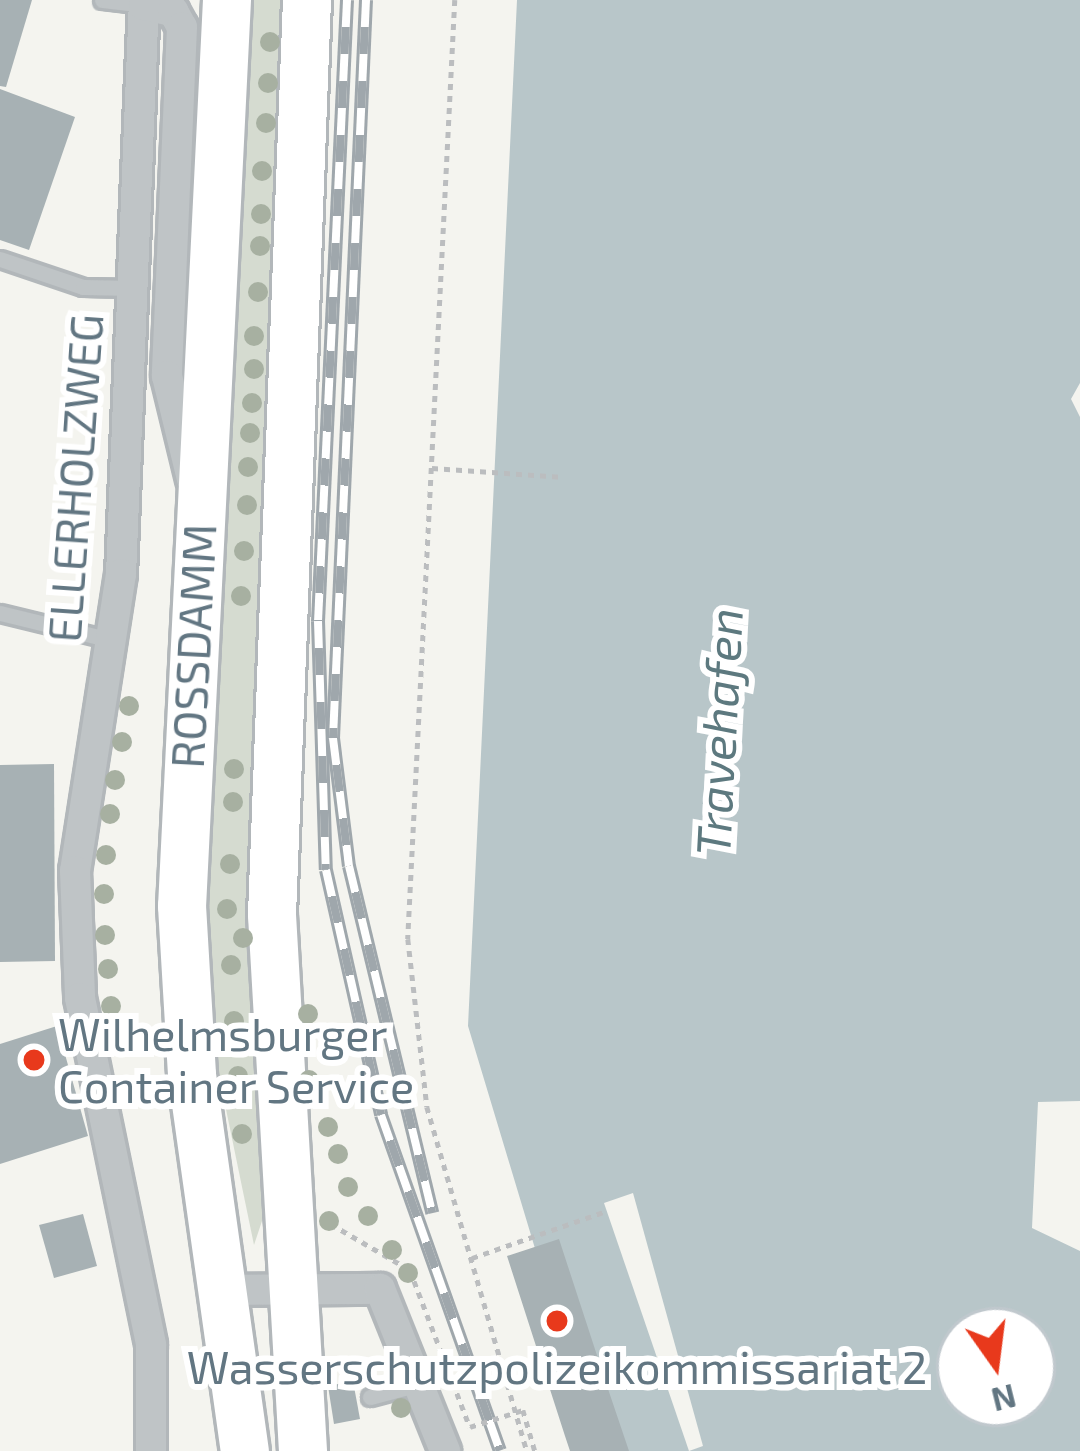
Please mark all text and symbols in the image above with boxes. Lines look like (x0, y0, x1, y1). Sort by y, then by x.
street label: ELLERHOLZWEG (37, 312, 113, 644)
street label: ROSSDAMM (160, 522, 226, 770)
water label: Travehafen (683, 607, 753, 857)
place label: Wilhelmsburger Container Service (58, 1007, 415, 1113)
marker: Wilhelmsburger Container Service (21, 1047, 47, 1073)
north arrow (936, 1307, 1056, 1427)
marker: Wasserschutzpolizeikommissariat 2 (544, 1308, 570, 1334)
place label: Wasserschutzpolizeikommissariat 2 (187, 1340, 927, 1394)
text: N (988, 1377, 1020, 1421)

